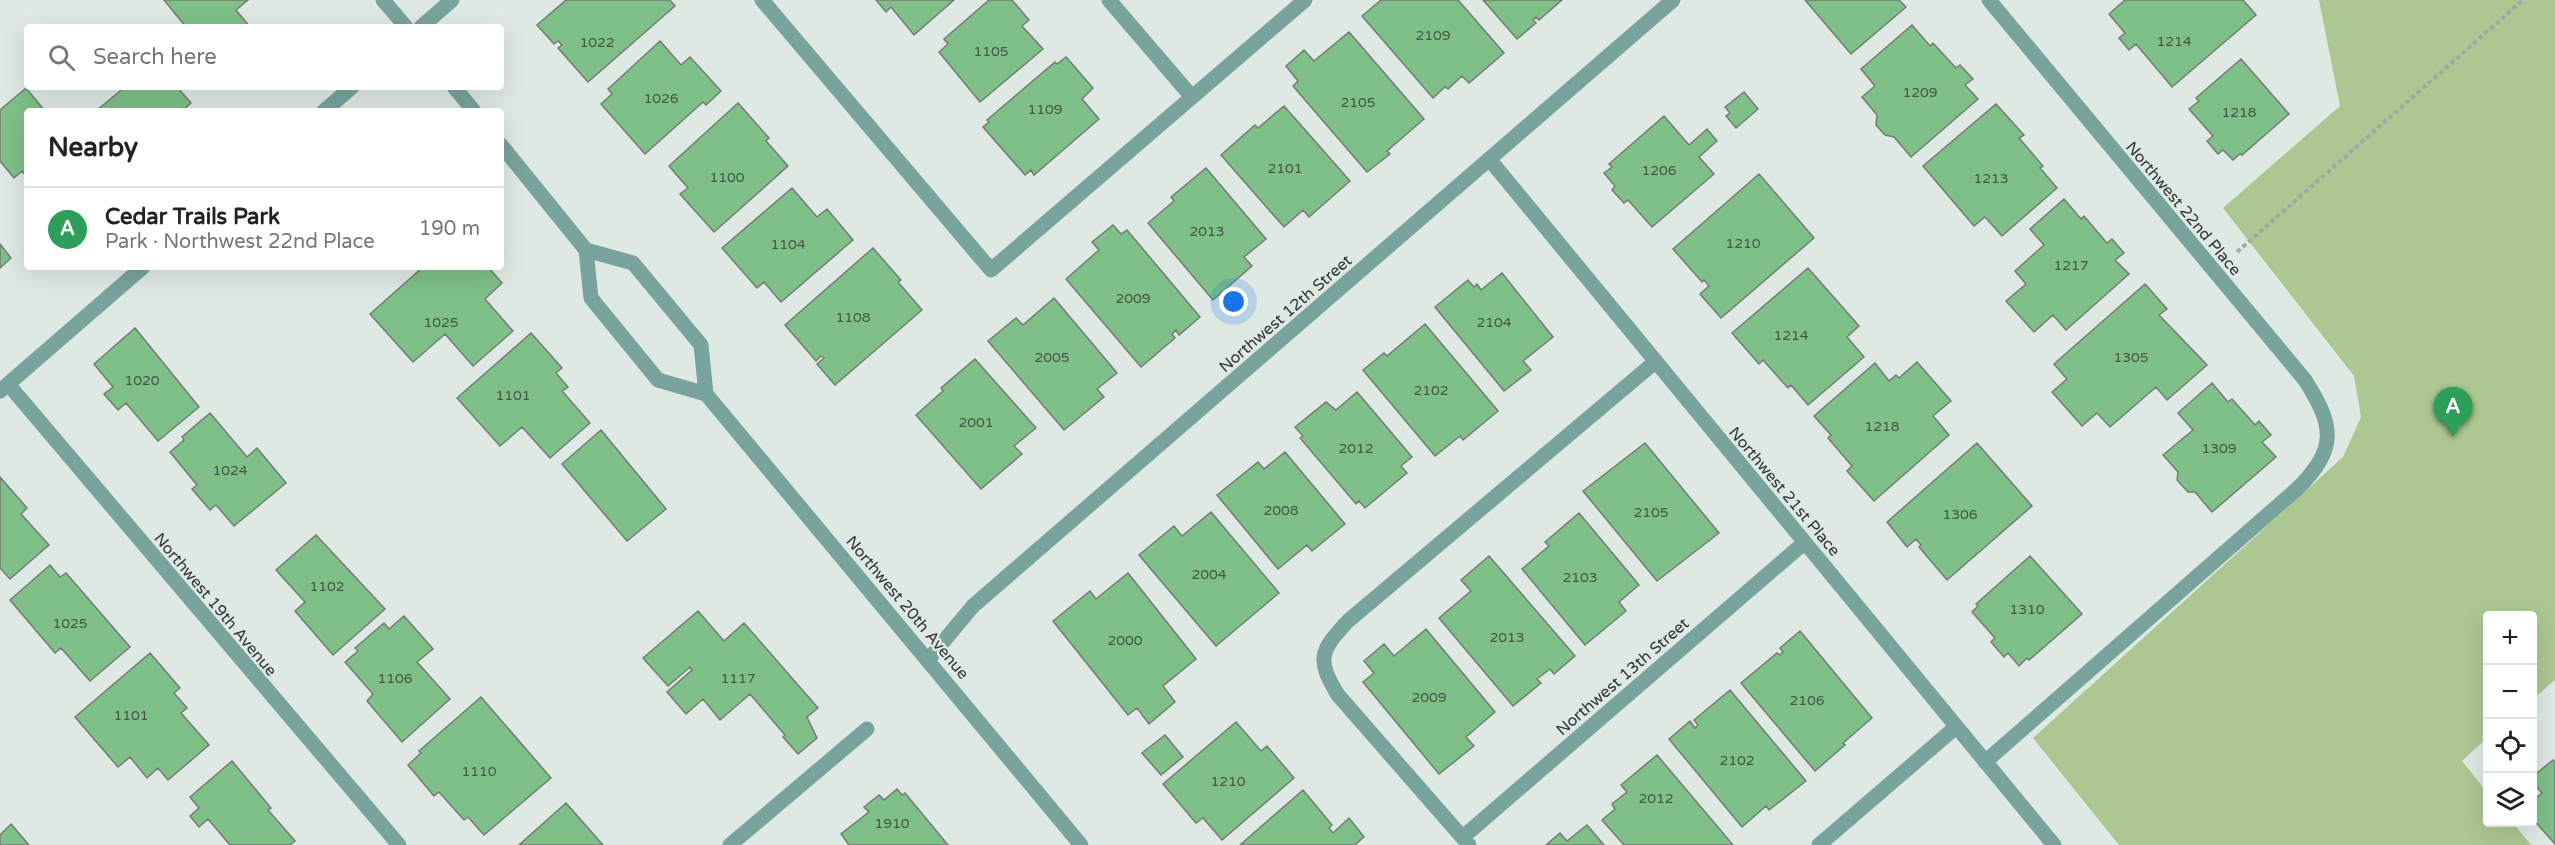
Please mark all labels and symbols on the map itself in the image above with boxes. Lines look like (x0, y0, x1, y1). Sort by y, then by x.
house number: 2109 (1415, 27, 1451, 44)
house number: 1214 (2156, 33, 2192, 50)
house number: 1022 (579, 34, 615, 51)
house number: 1105 (973, 43, 1009, 60)
house number: 1209 (1902, 84, 1938, 101)
house number: 1026 (643, 90, 679, 107)
house number: 2105 (1340, 94, 1376, 111)
house number: 1109 (1027, 101, 1063, 118)
house number: 1218 (2221, 104, 2257, 121)
street label: Northwest 22nd Place (2121, 138, 2245, 280)
house number: 2101 (1267, 160, 1303, 177)
house number: 1206 (1641, 162, 1677, 179)
house number: 1100 (709, 169, 745, 186)
house number: 1213 (1973, 170, 2009, 187)
house number: 2013 (1189, 223, 1225, 240)
house number: 1210 (1725, 235, 1761, 252)
house number: 1104 (770, 236, 806, 253)
street label: Northwest 12th Street (1215, 251, 1356, 377)
house number: 1217 (2053, 257, 2089, 274)
your location (1219, 287, 1248, 316)
house number: 2009 (1115, 290, 1151, 307)
house number: 1108 (835, 309, 871, 326)
house number: 1025 (423, 314, 459, 331)
house number: 2104 (1476, 314, 1512, 331)
house number: 1214 (1773, 327, 1809, 344)
house number: 2005 (1034, 349, 1070, 366)
house number: 1305 (2113, 349, 2149, 366)
house number: 1020 (124, 372, 160, 389)
house number: 2102 (1413, 382, 1449, 399)
house number: 1101 (495, 387, 531, 404)
pin: A (2434, 388, 2472, 437)
house number: 2001 (958, 414, 994, 431)
house number: 1218 (1864, 418, 1900, 435)
street label: Northwest 21st Place (1724, 423, 1844, 560)
house number: 2012 (1338, 440, 1374, 457)
house number: 1309 (2201, 440, 2237, 457)
house number: 1024 (212, 462, 248, 479)
house number: 2008 (1263, 502, 1299, 519)
house number: 2105 (1633, 504, 1669, 521)
house number: 1306 (1942, 506, 1978, 523)
street label: Northwest 19th Avenue (149, 529, 281, 680)
street label: Northwest 20th Avenue (841, 532, 973, 683)
house number: 2004 (1191, 566, 1227, 583)
house number: 2103 (1562, 569, 1598, 586)
house number: 1102 (309, 578, 345, 595)
house number: 1310 (2009, 601, 2045, 618)
street label: Northwest 13th Street (1552, 614, 1693, 740)
house number: 1025 (52, 615, 88, 632)
house number: 2013 (1489, 629, 1525, 646)
house number: 2000 (1107, 632, 1143, 649)
house number: 1106 (377, 670, 413, 687)
house number: 1117 (720, 670, 756, 687)
house number: 2009 (1411, 689, 1447, 706)
house number: 2106 (1789, 692, 1825, 709)
house number: 1101 (113, 707, 149, 724)
house number: 2102 (1719, 752, 1755, 769)
house number: 1110 (461, 763, 497, 780)
house number: 1210 (1210, 773, 1246, 790)
house number: 2012 (1638, 790, 1674, 807)
house number: 1910 (874, 815, 910, 832)

